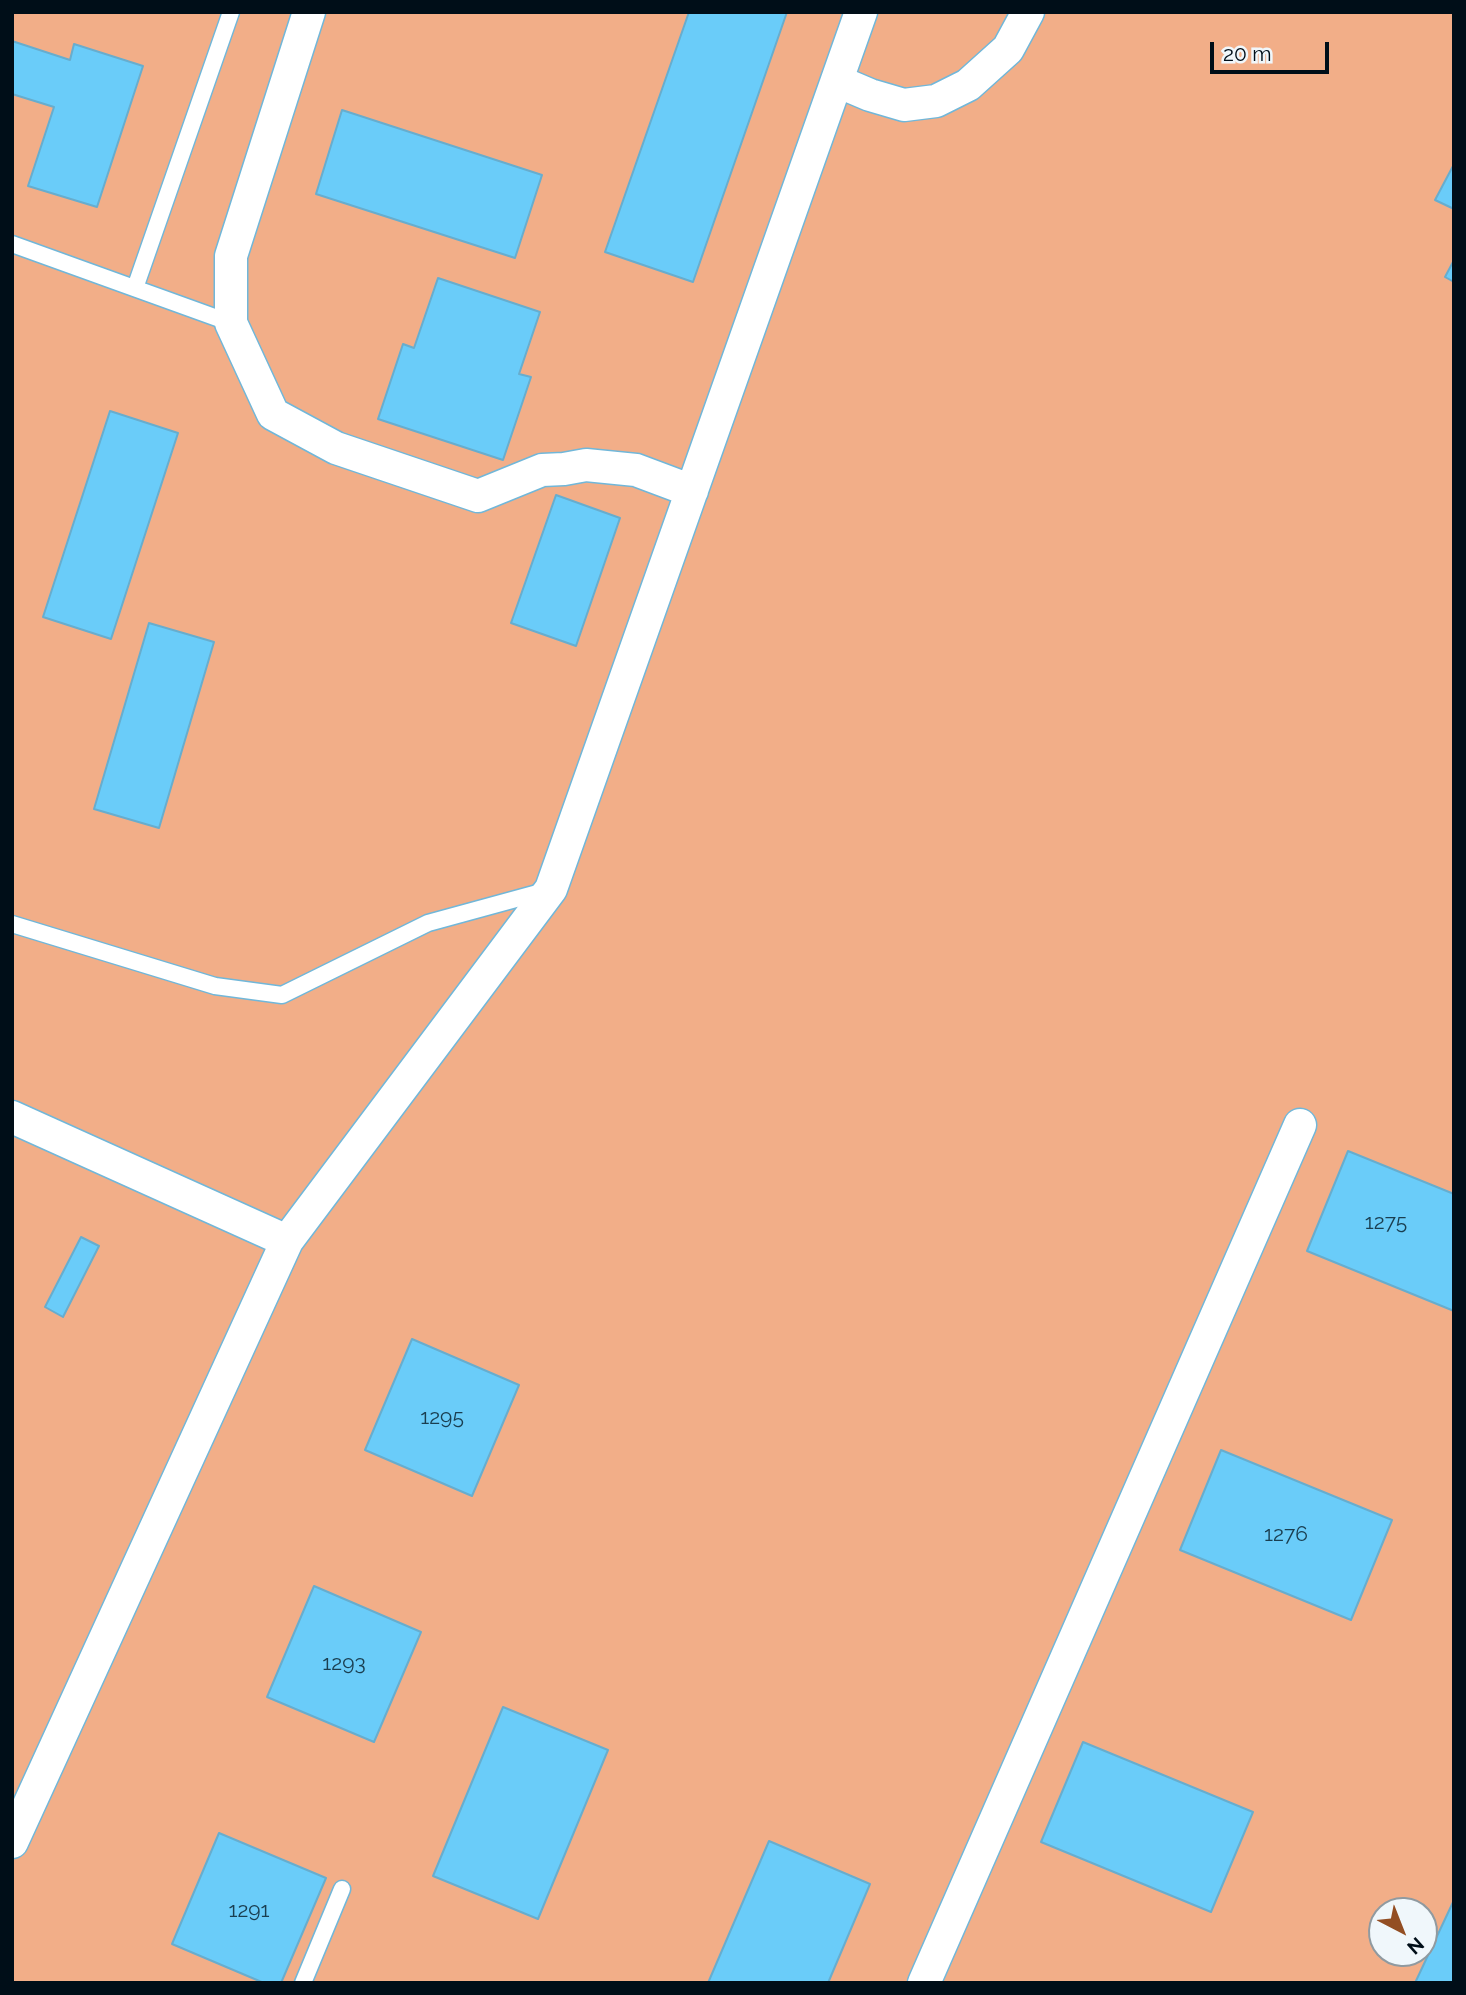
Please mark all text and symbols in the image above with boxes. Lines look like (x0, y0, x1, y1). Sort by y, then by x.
scale bar (1214, 28, 1333, 72)
text: 20 m (1223, 41, 1271, 66)
house number: 1275 (1365, 1210, 1407, 1236)
house number: 1295 (420, 1405, 464, 1431)
house number: 1276 (1264, 1522, 1308, 1548)
house number: 1293 (322, 1651, 366, 1677)
north arrow (1368, 1897, 1438, 1967)
house number: 1291 (228, 1898, 270, 1924)
text: N (1403, 1933, 1428, 1959)

